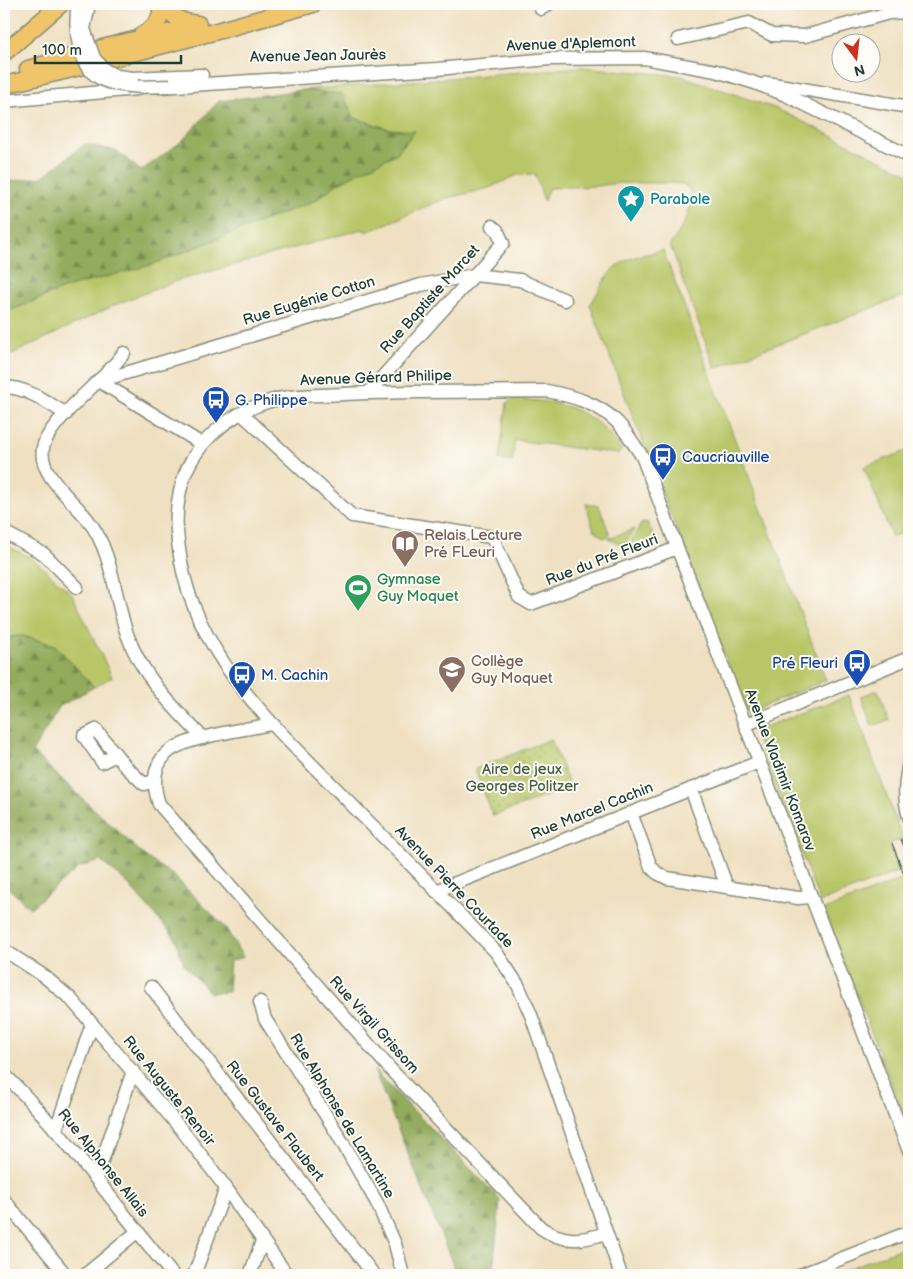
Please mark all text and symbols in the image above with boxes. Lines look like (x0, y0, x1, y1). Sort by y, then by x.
scale bar (35, 32, 181, 64)
street label: Avenue d'Aplemont (506, 32, 636, 56)
north arrow (830, 32, 880, 82)
text: 100 m (42, 41, 82, 60)
street label: Avenue Jean Jaurès (250, 45, 387, 67)
text: N (852, 61, 867, 80)
place icon: Parabole (616, 184, 646, 223)
place label: Parabole (650, 190, 710, 209)
street label: Rue Baptiste Marcet (376, 240, 484, 357)
street label: Rue Eugénie Cotton (241, 272, 377, 330)
street label: Avenue Gérard Philipe (300, 366, 452, 390)
bus stop icon: G. Philippe (201, 385, 231, 424)
place label: G. Philippe (235, 391, 308, 410)
bus stop icon: Caucriauville (648, 442, 678, 481)
place label: Caucriauville (682, 448, 770, 467)
place label: Relais Lecture Pré FLeuri (424, 526, 522, 562)
library icon: Relais Lecture Pré FLeuri (390, 529, 420, 568)
street label: Rue du Pré Fleuri (543, 530, 661, 590)
place label: Gymnase Guy Moquet (377, 570, 459, 606)
sports icon: Gymnase Guy Moquet (343, 573, 373, 612)
bus stop icon: Pré Fleuri (842, 648, 872, 687)
place label: Collège Guy Moquet (471, 652, 553, 688)
place label: Pré Fleuri (772, 654, 838, 673)
school or university icon: Collège Guy Moquet (437, 655, 467, 694)
bus stop icon: M. Cachin (227, 660, 257, 699)
place label: M. Cachin (261, 666, 328, 685)
street label: Avenue Vladimir Komarov (740, 686, 820, 854)
park label: Aire de jeux Georges Politzer (466, 760, 579, 796)
street label: Rue Marcel Cachin (528, 778, 656, 844)
street label: Avenue Pierre Courtade (391, 822, 517, 952)
street label: Rue Virgil Grissom (325, 972, 423, 1078)
street label: Rue Alphonse de Lamartine (285, 1030, 399, 1202)
street label: Rue Auguste Renoir (119, 1032, 220, 1150)
street label: Rue Gustave Flaubert (222, 1057, 328, 1186)
street label: Rue Alphonse Allais (53, 1105, 153, 1221)

